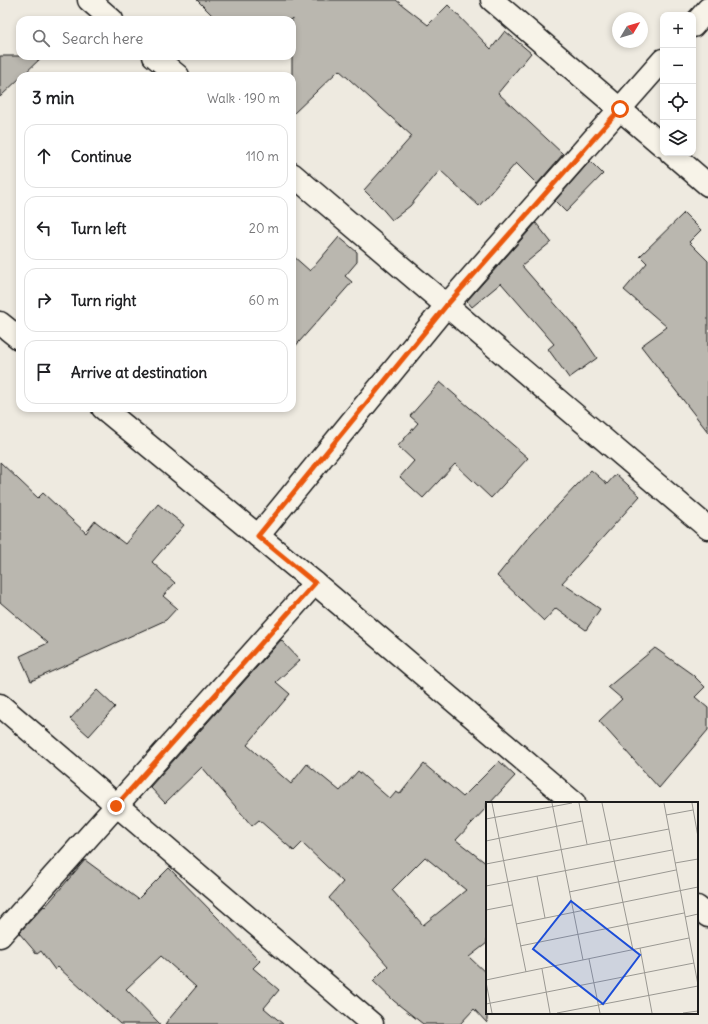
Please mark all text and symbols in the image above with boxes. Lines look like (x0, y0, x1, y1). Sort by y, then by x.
north arrow (612, 12, 648, 48)
map controls (660, 12, 696, 156)
button: + (660, 12, 696, 48)
search box (16, 16, 296, 60)
icon: search (30, 27, 52, 49)
text: Search here (62, 29, 143, 48)
button: − (660, 48, 696, 84)
button: locate (660, 84, 696, 120)
text: 3 min (32, 87, 74, 109)
text: Walk · 190 m (207, 90, 280, 107)
route start (611, 100, 629, 118)
button: layers (660, 120, 696, 156)
icon: ahead (33, 145, 55, 167)
text: Continue (71, 147, 132, 166)
text: 110 m (246, 148, 279, 165)
icon: left (33, 217, 55, 239)
text: Turn left (71, 219, 126, 238)
text: 20 m (249, 220, 279, 237)
icon: right (33, 289, 55, 311)
text: Turn right (71, 291, 136, 310)
text: 60 m (248, 292, 279, 309)
icon: arrive (33, 361, 55, 383)
text: Arrive at destination (71, 363, 207, 382)
route end (107, 797, 125, 815)
inset map (486, 802, 698, 1014)

